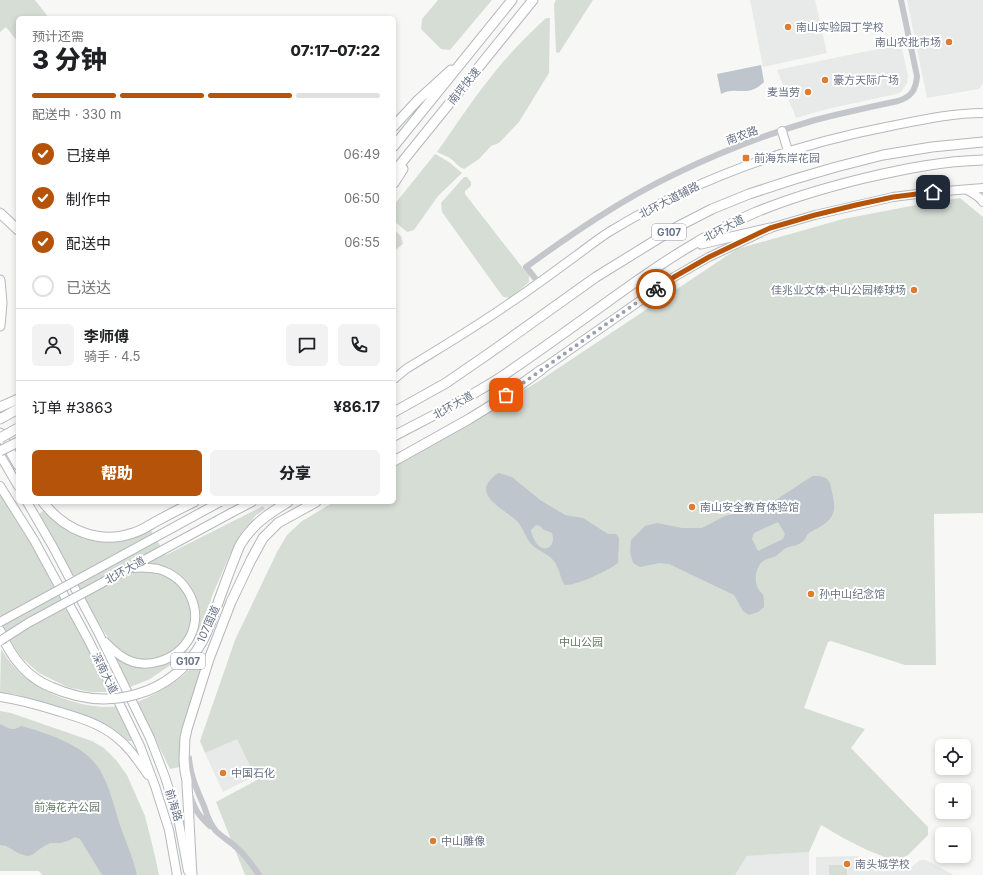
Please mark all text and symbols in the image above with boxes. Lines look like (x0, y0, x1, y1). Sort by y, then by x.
place label: 南山实验园丁学校 (796, 20, 884, 34)
marker: 南山实验园丁学校 (783, 22, 793, 32)
text: 预计还需 (32, 28, 84, 44)
place label: 南山农批市场 (875, 35, 941, 49)
marker: 南山农批市场 (944, 37, 954, 47)
text: 07:17–07:22 (291, 41, 380, 60)
text: 3 分钟 (32, 44, 107, 75)
street label: 南坪快速 (445, 64, 483, 108)
place label: 豪方天际广场 (833, 73, 899, 87)
marker: 豪方天际广场 (820, 75, 830, 85)
place label: 麦当劳 (767, 85, 800, 99)
marker: 麦当劳 (803, 87, 813, 97)
text: 配送中 · 330 m (32, 106, 121, 122)
street label: 南农路 (724, 123, 760, 147)
icon: check (32, 143, 54, 165)
text: 已接单 (66, 146, 111, 165)
text: 06:49 (344, 146, 380, 162)
place label: 前海东岸花园 (754, 151, 820, 165)
marker: 前海东岸花园 (741, 153, 751, 163)
pin (916, 175, 950, 209)
street label: 北环大道辅路 (636, 179, 702, 221)
icon: home (922, 181, 944, 203)
icon: check (32, 187, 54, 209)
text: 制作中 (66, 190, 111, 209)
text: 06:50 (344, 190, 380, 206)
street label: 北环大道 (701, 212, 747, 244)
road number: G107 (652, 224, 686, 240)
icon: check (32, 231, 54, 253)
text: 配送中 (66, 234, 111, 253)
text: 06:55 (344, 234, 380, 250)
courier (636, 269, 676, 309)
text: 已送达 (66, 278, 111, 297)
icon: bike (645, 278, 667, 300)
place label: 佳兆业文体·中山公园棒球场 (771, 283, 906, 297)
marker: 佳兆业文体·中山公园棒球场 (909, 285, 919, 295)
button: person (32, 324, 74, 366)
button: chat (286, 324, 328, 366)
button: phone (338, 324, 380, 366)
text: 李师傅 (84, 327, 129, 346)
text: 骑手 · 4.5 (84, 348, 140, 364)
pin (489, 378, 523, 412)
icon: bag (495, 384, 517, 406)
street label: 北环大道 (430, 388, 476, 422)
text: ¥86.17 (334, 397, 380, 416)
text: 订单 #3863 (32, 398, 113, 417)
button: 帮助 (32, 450, 202, 496)
button: 分享 (210, 450, 380, 496)
place label: 南山安全教育体验馆 (700, 500, 799, 514)
marker: 南山安全教育体验馆 (687, 502, 697, 512)
street label: 北环大道 (102, 553, 148, 587)
place label: 孙中山纪念馆 (819, 587, 885, 601)
marker: 孙中山纪念馆 (806, 589, 816, 599)
street label: 107国道 (194, 603, 222, 645)
park label: 中山公园 (559, 635, 603, 649)
street label: 深南大道 (89, 650, 121, 696)
road number: G107 (171, 653, 205, 669)
map controls (935, 739, 971, 863)
button: locate (935, 739, 971, 775)
place label: 中国石化 (231, 766, 275, 780)
marker: 中国石化 (218, 768, 228, 778)
button: + (935, 783, 971, 819)
street label: 前海路 (162, 787, 186, 823)
park label: 前海花卉公园 (34, 800, 100, 814)
button: − (935, 827, 971, 863)
place label: 中山雕像 (441, 834, 485, 848)
marker: 中山雕像 (428, 836, 438, 846)
place label: 南头城学校 (855, 857, 910, 871)
marker: 南头城学校 (842, 859, 852, 869)

